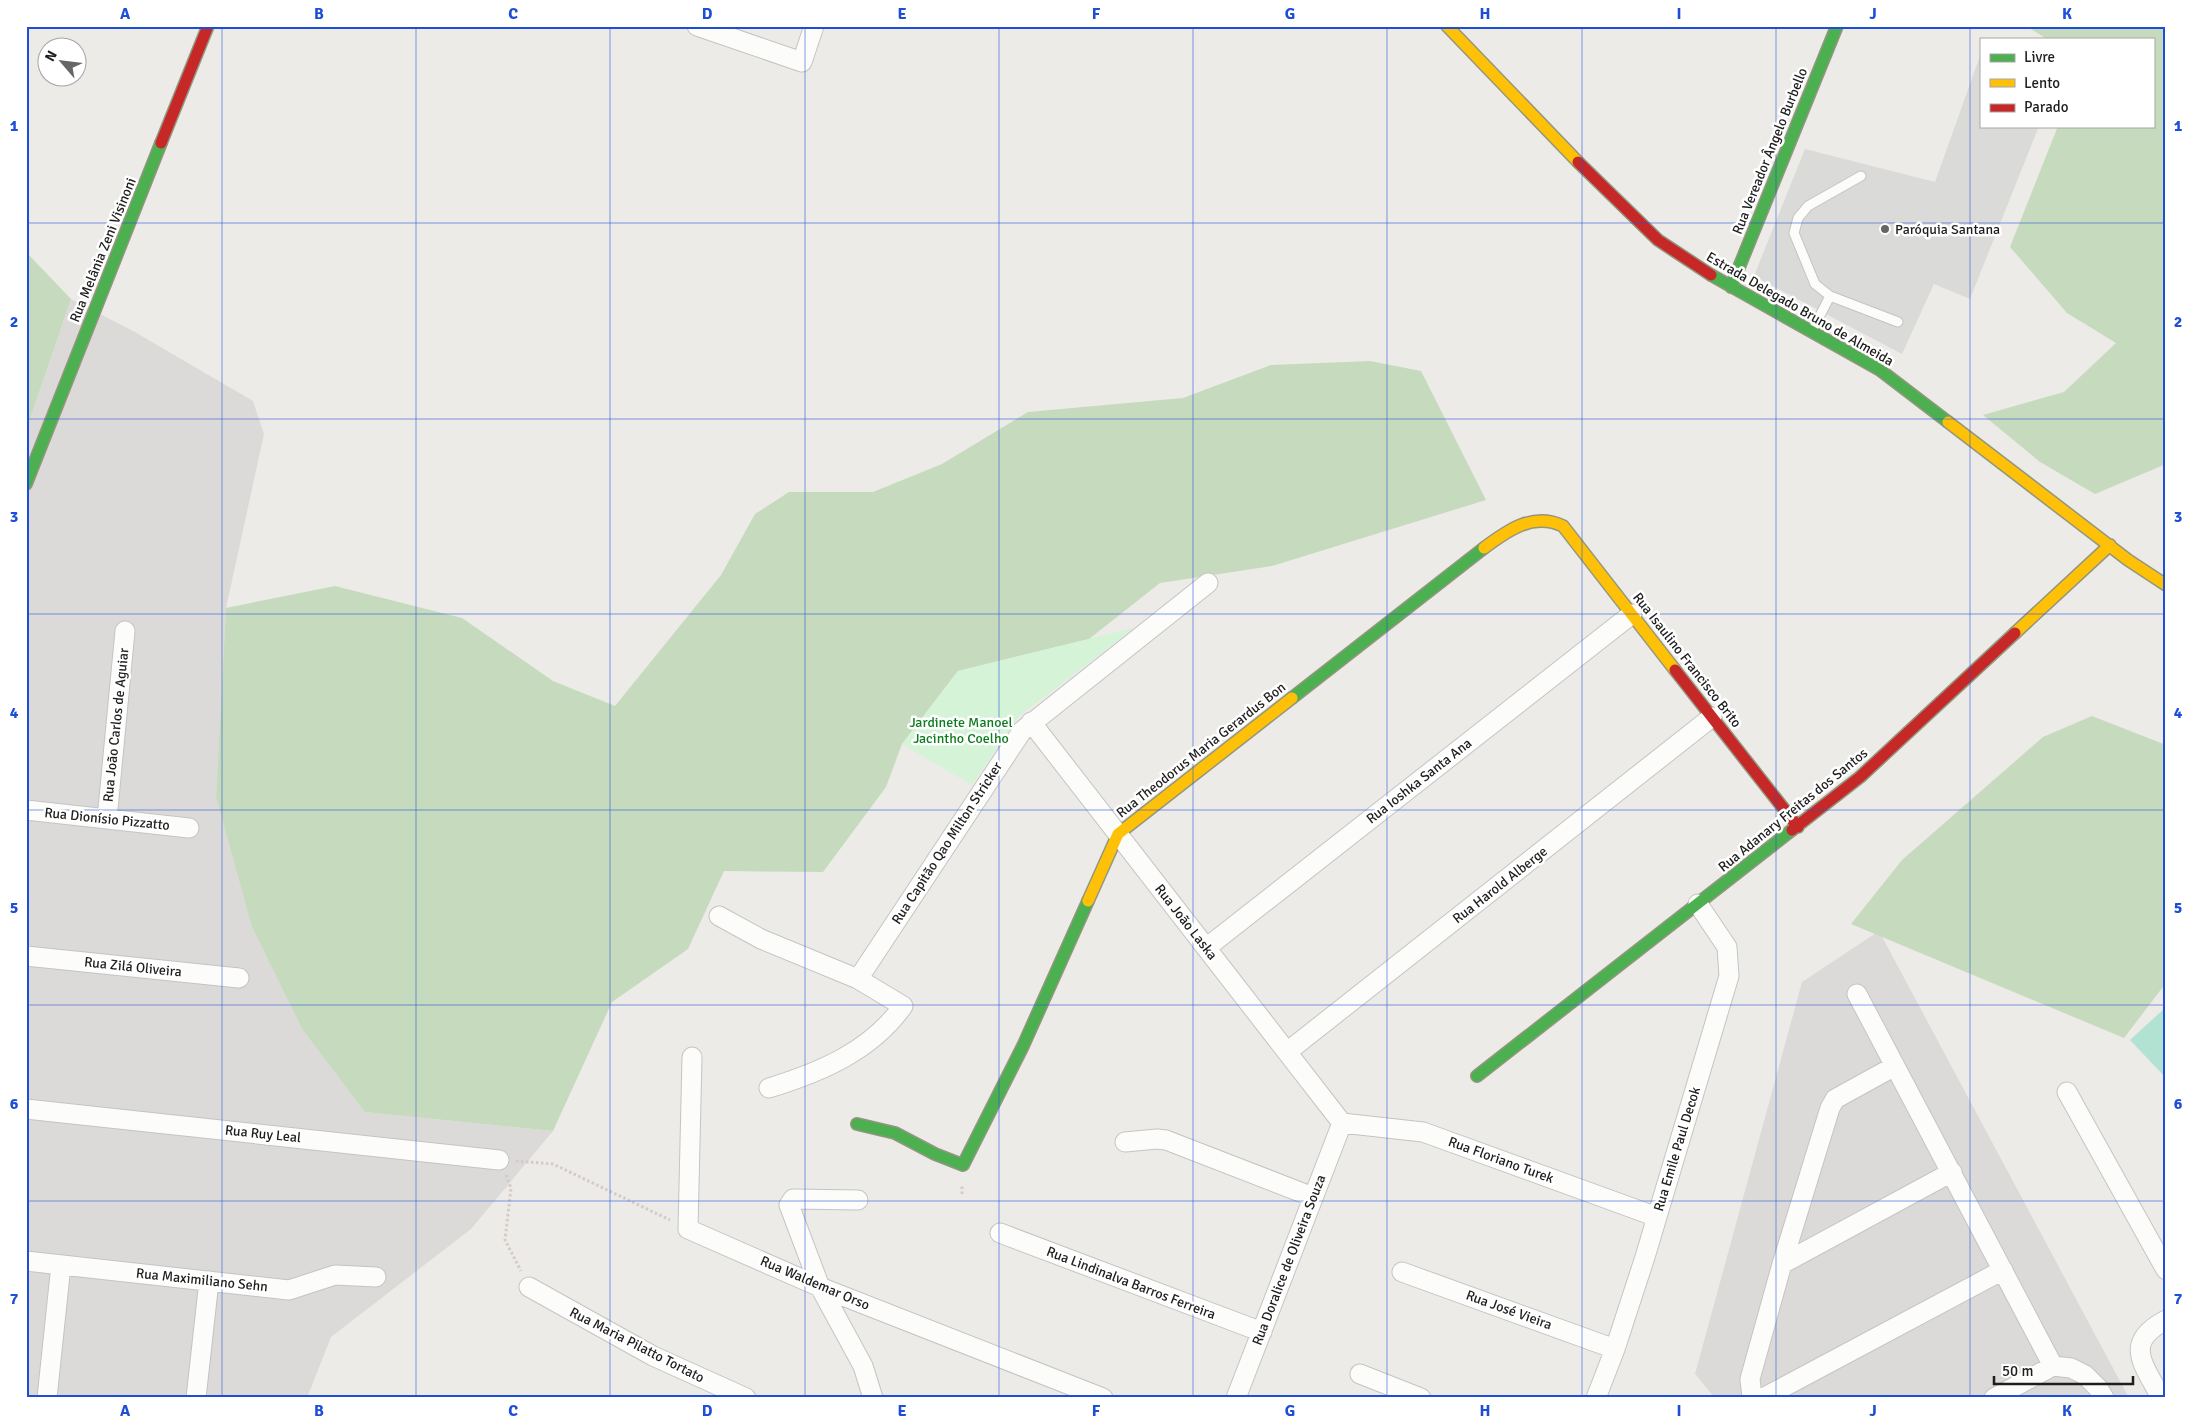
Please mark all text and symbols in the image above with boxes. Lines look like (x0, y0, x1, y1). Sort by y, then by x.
text: A (120, 4, 131, 24)
text: B (314, 4, 324, 24)
text: C (508, 4, 518, 24)
text: D (702, 4, 713, 24)
text: E (897, 4, 907, 24)
text: F (1092, 4, 1101, 24)
text: G (1285, 4, 1295, 24)
text: H (1480, 4, 1490, 24)
text: I (1676, 4, 1682, 24)
text: J (1869, 4, 1877, 24)
text: K (2062, 4, 2072, 24)
north arrow (38, 38, 88, 88)
legend (1980, 38, 2154, 128)
text: N (41, 48, 61, 64)
text: Livre (2024, 48, 2055, 66)
street label: Rua Vereador Ângelo Burbello (1729, 65, 1811, 237)
text: Lento (2024, 74, 2060, 92)
text: Parado (2024, 98, 2069, 116)
text: 1 (10, 116, 19, 136)
text: 1 (2174, 116, 2183, 136)
street label: Rua Melânia Zeni Visinoni (66, 175, 140, 325)
place label: Paróquia Santana (1895, 221, 2000, 238)
marker: Paróquia Santana (1879, 223, 1891, 235)
street label: Estrada Delegado Bruno de Almeida (1703, 248, 1897, 370)
text: 2 (10, 312, 18, 332)
text: 2 (2174, 312, 2182, 332)
text: 3 (10, 507, 18, 527)
text: 3 (2174, 507, 2182, 527)
street label: Rua Isaulino Francisco Brito (1629, 589, 1745, 731)
street label: Rua João Carlos de Aguiar (99, 646, 133, 803)
street label: Rua Theodorus Maria Gerardus Bon (1113, 679, 1289, 821)
text: 4 (10, 703, 19, 723)
text: 4 (2174, 703, 2183, 723)
park label: Jardinete Manoel Jacintho Coelho (909, 714, 1013, 747)
street label: Rua Ioshka Santa Ana (1363, 735, 1475, 827)
street label: Rua Adanary Freitas dos Santos (1715, 744, 1871, 876)
street label: Rua Capitão Qao Milton Stricker (888, 758, 1006, 927)
street label: Rua Dionísio Pizzatto (43, 804, 171, 834)
street label: Rua Harold Alberge (1449, 843, 1551, 927)
street label: Rua João Laska (1151, 881, 1221, 963)
text: 5 (10, 898, 18, 918)
text: 5 (2174, 898, 2182, 918)
street label: Rua Zilá Oliveira (83, 953, 183, 981)
street label: Rua Emile Paul Decok (1650, 1085, 1704, 1213)
text: 6 (10, 1094, 19, 1114)
text: 6 (2174, 1094, 2183, 1114)
street label: Rua Ruy Leal (224, 1122, 302, 1146)
street label: Rua Floriano Turek (1446, 1133, 1556, 1187)
street label: Rua Doralice de Oliveira Souza (1249, 1172, 1329, 1348)
street label: Rua Lindinalva Barros Ferreira (1044, 1243, 1218, 1323)
street label: Rua Waldemar Orso (758, 1252, 872, 1314)
street label: Rua Maximiliano Sehn (135, 1265, 269, 1295)
street label: Rua José Vieira (1464, 1287, 1554, 1333)
text: 7 (10, 1289, 19, 1309)
text: 7 (2174, 1289, 2183, 1309)
street label: Rua Maria Pilatto Tortato (567, 1304, 707, 1386)
scale bar (1994, 1354, 2133, 1386)
text: 50 m (2002, 1362, 2033, 1380)
text: A (120, 1401, 131, 1421)
text: B (314, 1401, 324, 1421)
text: C (508, 1401, 518, 1421)
text: D (702, 1401, 713, 1421)
text: E (897, 1401, 907, 1421)
text: F (1092, 1401, 1101, 1421)
text: G (1285, 1401, 1295, 1421)
text: H (1480, 1401, 1490, 1421)
text: I (1676, 1401, 1682, 1421)
text: J (1869, 1401, 1877, 1421)
text: K (2062, 1401, 2072, 1421)

